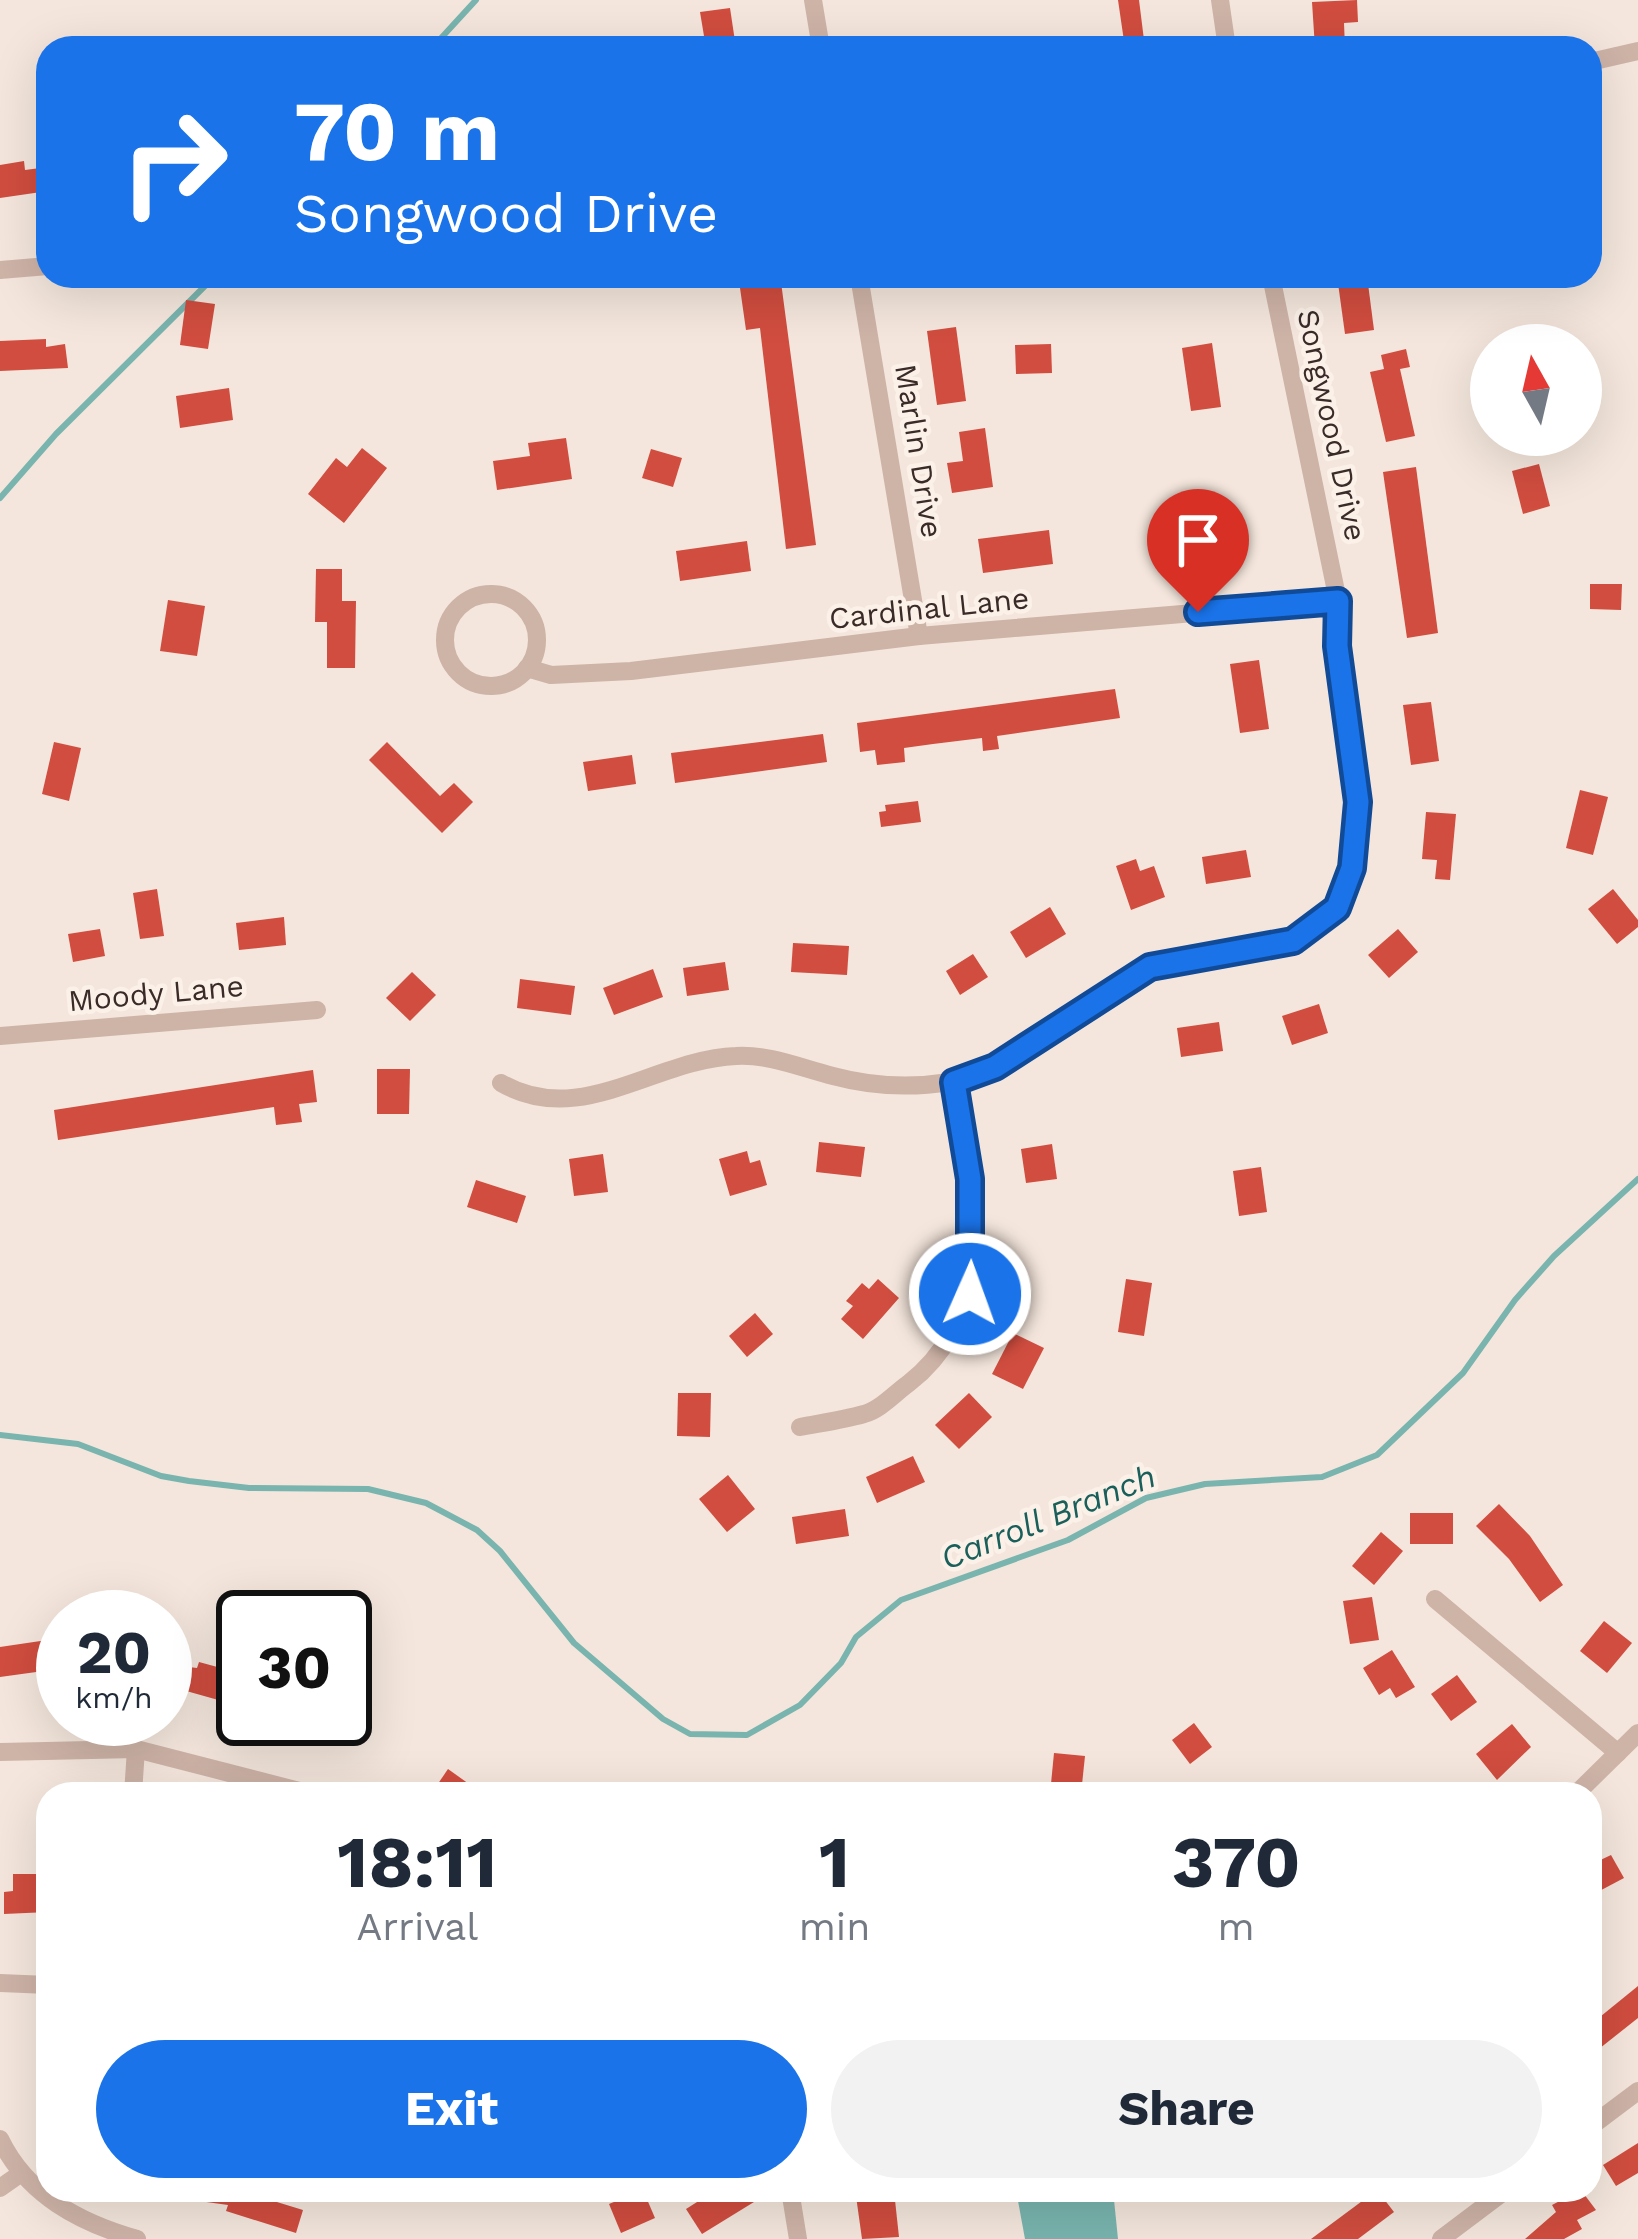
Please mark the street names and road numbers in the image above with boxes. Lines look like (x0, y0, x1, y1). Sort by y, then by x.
street label: Songwood Drive (1290, 306, 1374, 544)
street label: Marlin Drive (888, 362, 950, 540)
street label: Cardinal Lane (827, 580, 1031, 636)
street label: Moody Lane (67, 968, 245, 1018)

